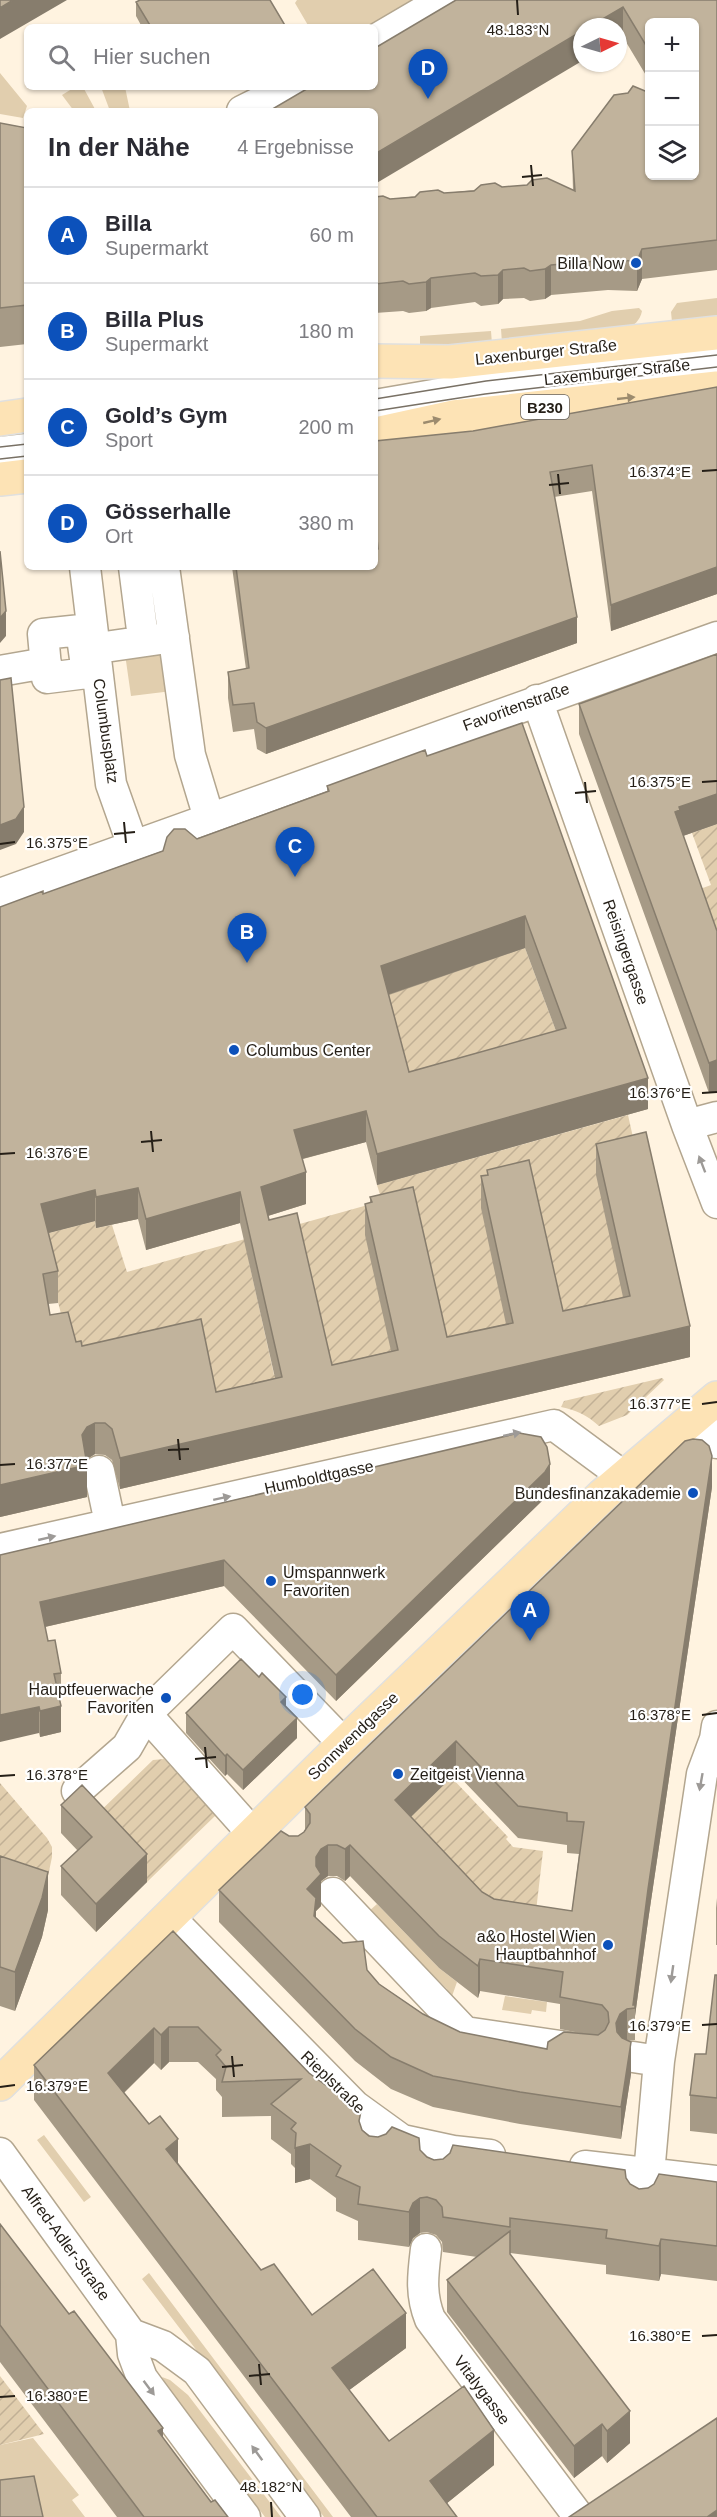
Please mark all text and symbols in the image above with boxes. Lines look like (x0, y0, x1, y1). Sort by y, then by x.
north arrow (573, 18, 627, 72)
map controls (645, 18, 699, 180)
button: + (645, 18, 699, 72)
text: 48.183°N (487, 21, 549, 38)
search box (24, 24, 378, 90)
icon: search (45, 41, 78, 74)
text: Hier suchen (93, 44, 210, 69)
pin: D (408, 50, 448, 99)
button: − (645, 72, 699, 126)
button: layers (645, 126, 699, 180)
text: In der Nähe (48, 132, 190, 162)
text: 4 Ergebnisse (237, 136, 354, 158)
text: Billa (105, 211, 151, 236)
text: A (60, 224, 75, 246)
text: 60 m (310, 224, 354, 246)
text: Supermarkt (105, 237, 208, 259)
place label: Billa Now (557, 255, 624, 272)
marker: Billa Now (629, 256, 643, 270)
text: Billa Plus (105, 307, 204, 332)
text: B (60, 320, 75, 342)
text: 180 m (298, 320, 354, 342)
text: Supermarkt (105, 333, 208, 355)
street label: Laxenburger Straße (474, 336, 618, 368)
street label: Laxemburger Straße (543, 356, 691, 388)
one-way arrow (616, 393, 635, 403)
road number: B230 (521, 395, 569, 419)
text: Gold’s Gym (105, 403, 228, 428)
text: C (60, 416, 75, 438)
text: 200 m (298, 416, 354, 438)
one-way arrow (423, 416, 441, 426)
text: Sport (105, 429, 153, 451)
text: 16.374°E (629, 463, 691, 480)
text: Gösserhalle (105, 499, 231, 524)
text: D (60, 512, 75, 534)
text: 380 m (298, 512, 354, 534)
text: Ort (105, 525, 133, 547)
street label: Columbusplatz (90, 677, 122, 785)
street label: Favoritenstraße (460, 680, 572, 734)
text: 16.375°E (629, 773, 691, 790)
pin: C (276, 828, 314, 877)
text: 16.375°E (26, 834, 88, 851)
street label: Reisingergasse (600, 897, 652, 1007)
pin: B (228, 914, 266, 963)
place label: Columbus Center (246, 1042, 371, 1059)
marker: Columbus Center (227, 1043, 241, 1057)
text: 16.376°E (629, 1084, 691, 1101)
text: 16.376°E (26, 1144, 88, 1161)
one-way arrow (697, 1155, 706, 1173)
text: 16.377°E (629, 1395, 691, 1412)
one-way arrow (503, 1429, 522, 1438)
text: 16.377°E (26, 1455, 88, 1472)
street label: Humboldtgasse (263, 1457, 375, 1497)
place label: Bundesfinanzakademie (515, 1485, 681, 1502)
marker: Bundesfinanzakademie (686, 1486, 700, 1500)
one-way arrow (212, 1493, 231, 1502)
one-way arrow (38, 1532, 56, 1542)
place label: Umspannwerk Favoriten (283, 1564, 386, 1599)
marker: Umspannwerk Favoriten (264, 1574, 278, 1588)
pin: A (510, 1592, 550, 1641)
your location (288, 1680, 317, 1709)
place label: Hauptfeuerwache Favoriten (29, 1681, 154, 1716)
street label: Sonnwendgasse (305, 1689, 402, 1783)
marker: Hauptfeuerwache Favoriten (159, 1691, 173, 1705)
text: 16.378°E (629, 1706, 691, 1723)
text: 16.378°E (26, 1766, 88, 1783)
place label: Zeitgeist Vienna (410, 1766, 525, 1783)
marker: Zeitgeist Vienna (391, 1767, 405, 1781)
one-way arrow (696, 1772, 705, 1791)
place label: a&o Hostel Wien Hauptbahnhof (477, 1928, 597, 1963)
marker: a&o Hostel Wien Hauptbahnhof (601, 1938, 615, 1952)
one-way arrow (668, 1965, 677, 1984)
text: 16.379°E (629, 2017, 691, 2034)
street label: Rieplstraße (298, 2047, 368, 2117)
text: 16.379°E (26, 2077, 88, 2094)
street label: Alfred-Adler-Straße (19, 2182, 113, 2304)
text: 16.380°E (629, 2327, 691, 2344)
street label: Vitalygasse (451, 2352, 513, 2428)
one-way arrow (143, 2380, 155, 2396)
text: 16.380°E (26, 2387, 88, 2404)
one-way arrow (251, 2446, 263, 2462)
text: 48.182°N (240, 2478, 302, 2495)

